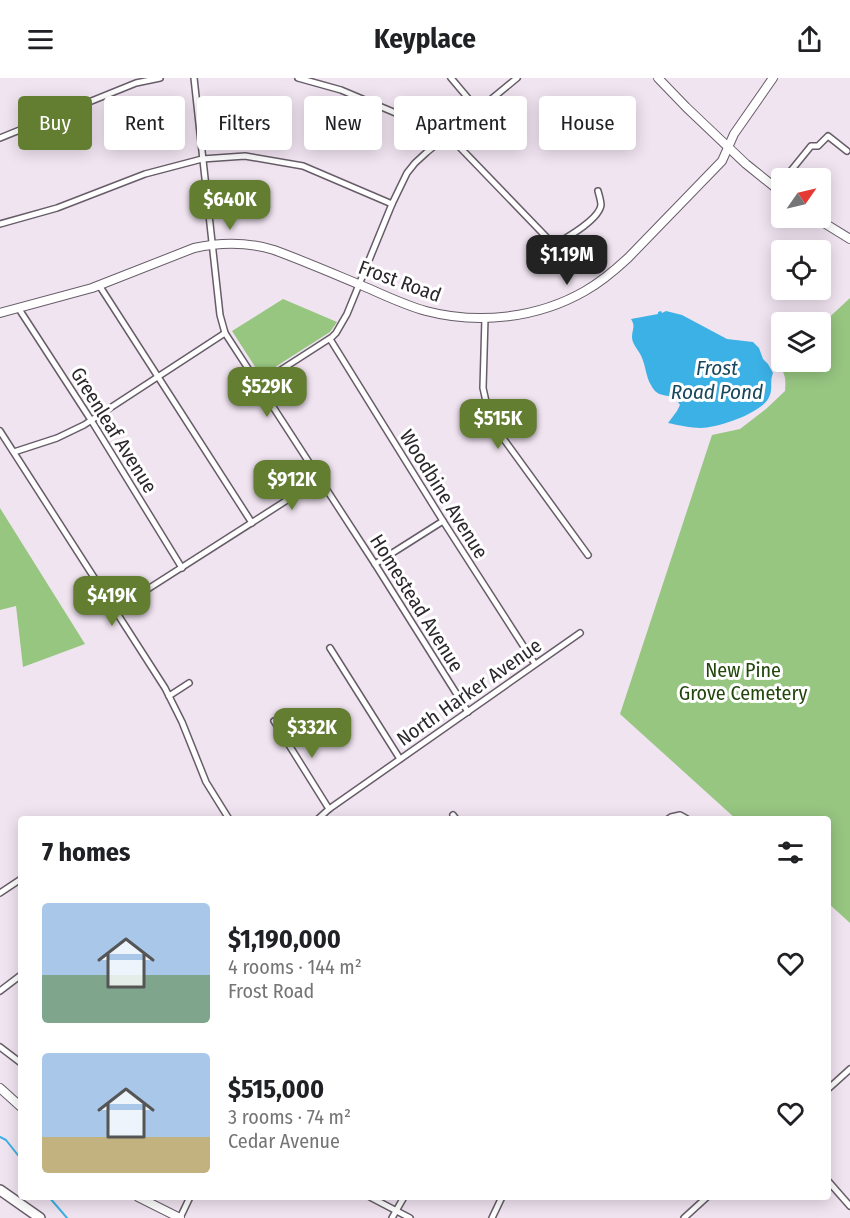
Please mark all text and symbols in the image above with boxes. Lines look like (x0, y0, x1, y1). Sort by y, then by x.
icon: menu (24, 23, 57, 56)
text: Keyplace (374, 23, 476, 55)
icon: share (793, 23, 826, 56)
chip: Buy (18, 96, 92, 150)
chip: Rent (104, 96, 185, 150)
chip: Filters (197, 96, 292, 150)
chip: New (304, 96, 382, 150)
chip: Apartment (394, 96, 527, 150)
chip: House (539, 96, 636, 150)
north arrow (771, 168, 831, 228)
map controls (771, 168, 831, 372)
pin: $640K (188, 180, 272, 231)
text: $640K (203, 187, 257, 211)
pin: $1.19M (518, 235, 616, 286)
button: locate (771, 240, 831, 300)
text: $1.19M (540, 242, 594, 266)
street label: Frost Road (355, 255, 445, 307)
button: layers (771, 312, 831, 372)
water label: Frost Road Pond (671, 355, 763, 405)
street label: Greenleaf Avenue (66, 363, 162, 497)
pin: $529K (225, 367, 309, 418)
text: $529K (242, 374, 292, 398)
pin: $515K (456, 399, 540, 450)
text: $515K (474, 406, 522, 430)
street label: Woodbine Avenue (395, 425, 493, 563)
pin: $912K (250, 460, 334, 511)
text: $912K (267, 467, 317, 491)
street label: Homestead Avenue (365, 530, 469, 676)
pin: $419K (70, 576, 154, 627)
text: $419K (87, 583, 137, 607)
street label: North Harker Avenue (392, 633, 546, 751)
park label: New Pine Grove Cemetery (679, 658, 807, 705)
pin: $332K (270, 708, 354, 759)
text: $332K (287, 715, 337, 739)
icon: filters (774, 836, 807, 869)
text: 7 homes (42, 837, 130, 868)
text: $1,190,000 (228, 924, 341, 955)
icon: home (90, 927, 162, 999)
icon: heart (774, 947, 807, 980)
text: 4 rooms · 144 m² (228, 955, 362, 979)
text: Frost Road (228, 979, 314, 1003)
text: $515,000 (228, 1074, 324, 1105)
icon: home (90, 1077, 162, 1149)
icon: heart (774, 1097, 807, 1130)
text: 3 rooms · 74 m² (228, 1105, 351, 1129)
text: Cedar Avenue (228, 1129, 340, 1153)

